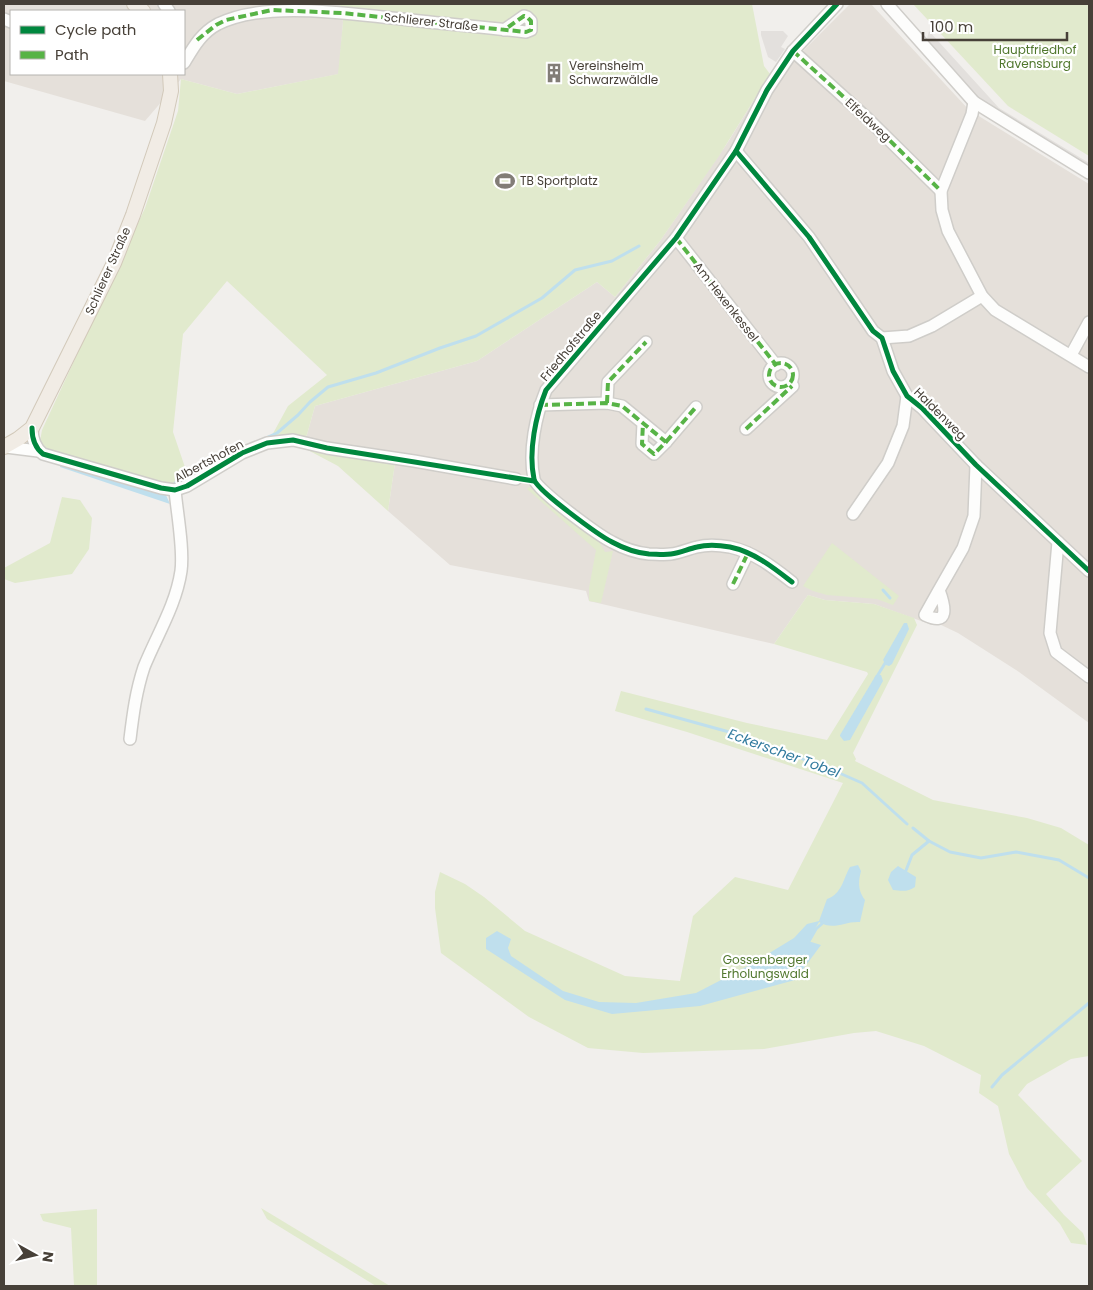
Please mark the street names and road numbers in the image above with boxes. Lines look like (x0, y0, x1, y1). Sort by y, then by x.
street label: Schlierer Straße (383, 8, 479, 35)
street label: Elfeldweg (842, 94, 895, 145)
street label: Schlierer Straße (81, 224, 135, 317)
street label: Am Hexenkessel (690, 258, 763, 345)
street label: Friedhofstraße (536, 307, 605, 385)
street label: Haldenweg (910, 384, 970, 444)
street label: Albertshofen (171, 435, 246, 486)

